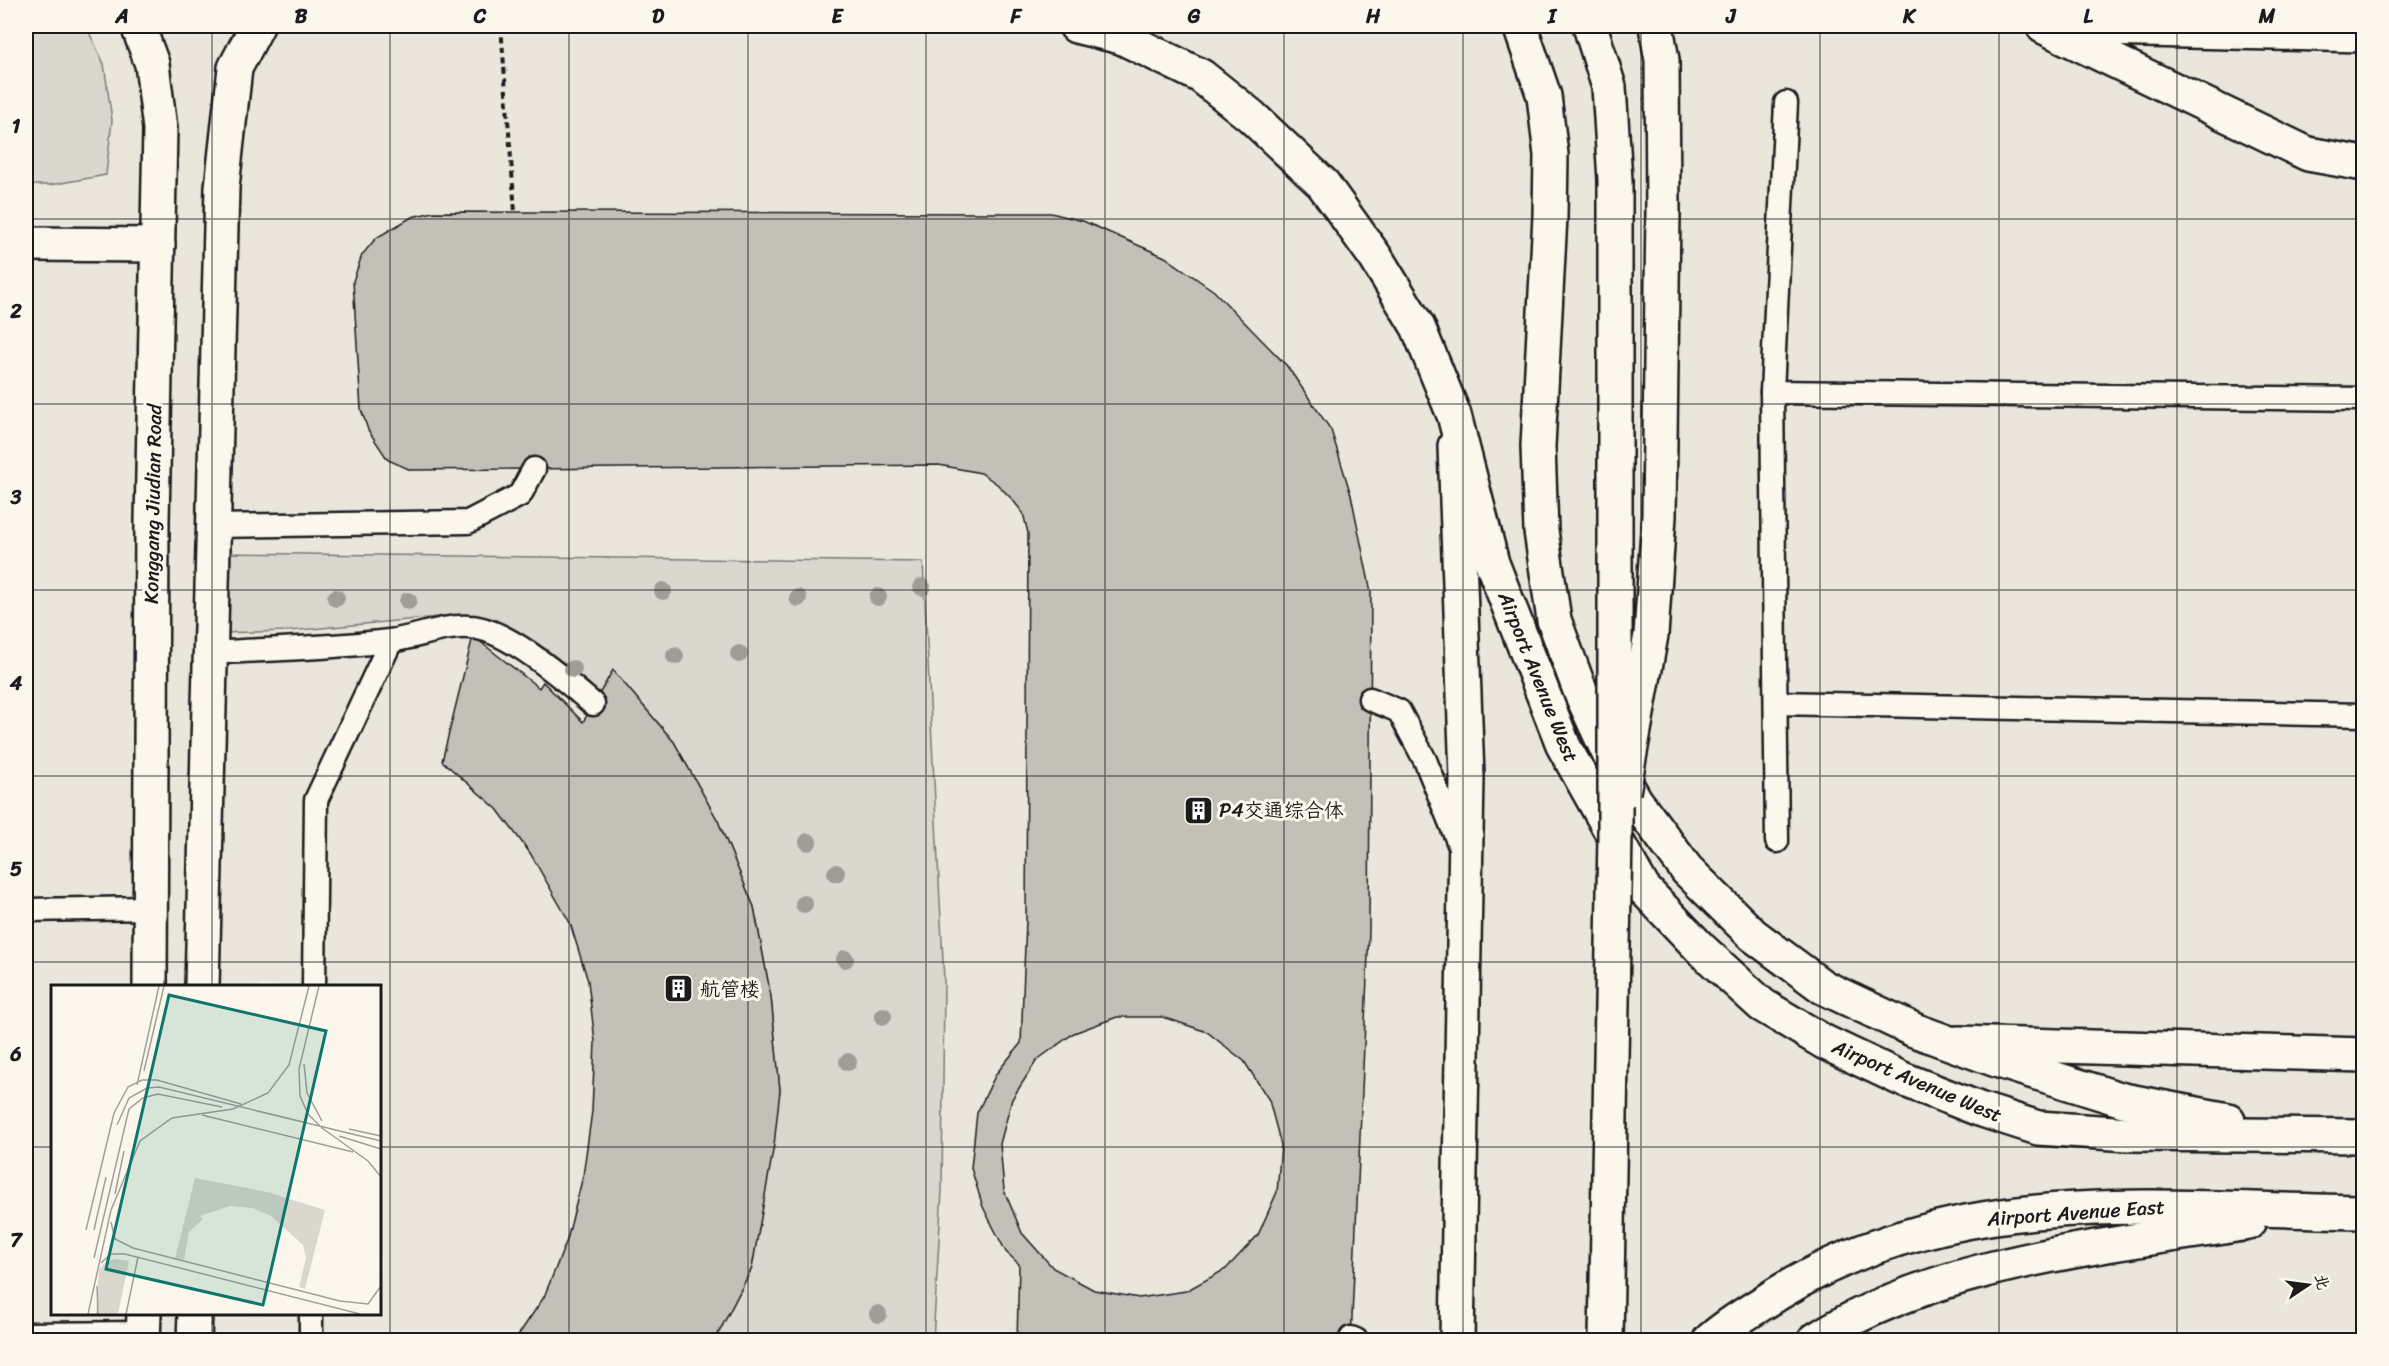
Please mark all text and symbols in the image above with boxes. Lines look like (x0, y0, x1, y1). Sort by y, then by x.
text: A (114, 0, 129, 34)
text: B (295, 0, 308, 34)
text: C (473, 0, 487, 34)
text: D (652, 0, 665, 34)
text: E (831, 0, 844, 34)
text: F (1010, 0, 1023, 34)
text: G (1187, 0, 1201, 34)
text: H (1365, 0, 1381, 34)
text: I (1547, 0, 1558, 34)
text: J (1725, 0, 1737, 34)
text: K (1902, 0, 1917, 34)
text: L (2083, 0, 2093, 34)
text: M (2258, 0, 2276, 34)
text: 1 (12, 109, 21, 144)
text: 2 (9, 294, 22, 329)
street label: Konggang Jiudian Road (134, 402, 172, 604)
text: 3 (10, 480, 22, 515)
street label: Airport Avenue West (1487, 585, 1588, 768)
text: 4 (9, 666, 23, 701)
place label: P4交通综合体 (1219, 793, 1344, 828)
building icon: P4交通综合体 (1182, 794, 1214, 826)
text: 5 (10, 852, 22, 887)
place label: 航管楼 (700, 972, 760, 1007)
building icon: 航管楼 (663, 973, 695, 1005)
inset map (51, 985, 381, 1315)
street label: Airport Avenue West (1826, 1029, 2008, 1133)
text: 6 (9, 1037, 22, 1072)
street label: Airport Avenue East (1985, 1189, 2166, 1237)
text: 7 (10, 1223, 23, 1258)
north arrow (2278, 1255, 2338, 1315)
text: 北 (2306, 1271, 2338, 1293)

